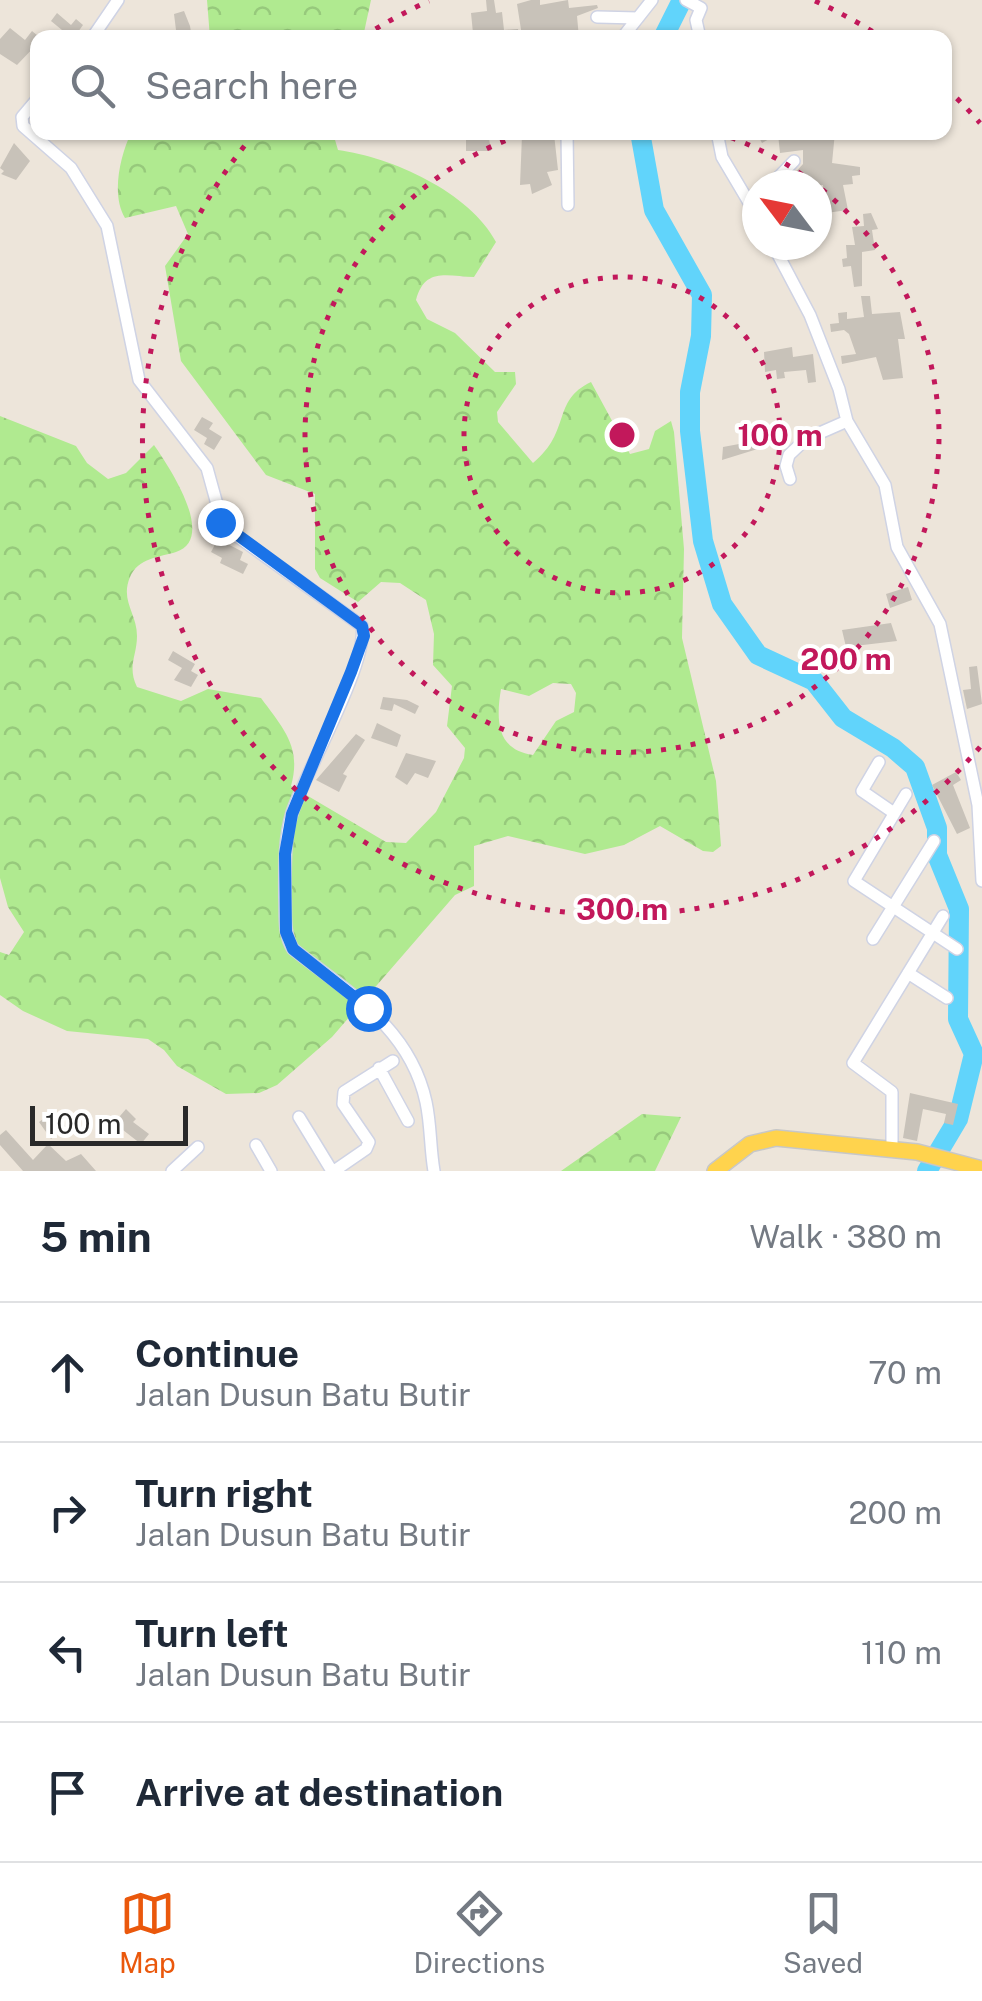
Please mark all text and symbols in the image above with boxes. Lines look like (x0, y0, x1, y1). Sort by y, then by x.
search box (30, 30, 952, 140)
icon: search (65, 58, 120, 113)
text: Search here (145, 63, 358, 108)
north arrow (742, 170, 832, 260)
centre of rings (604, 417, 640, 453)
text: 100 m (737, 417, 823, 453)
route end (198, 500, 244, 546)
text: 200 m (800, 641, 892, 677)
text: 300 m (576, 891, 668, 927)
route start (346, 986, 392, 1032)
scale bar (30, 1101, 188, 1146)
text: 100 m (45, 1107, 122, 1140)
text: 5 min (40, 1212, 152, 1261)
text: Walk · 380 m (749, 1218, 942, 1255)
text: Continue (135, 1331, 299, 1376)
icon: ahead (40, 1345, 95, 1400)
text: 70 m (868, 1354, 942, 1391)
text: Jalan Dusun Batu Butir (135, 1376, 471, 1413)
text: Turn right (135, 1471, 313, 1516)
icon: right (40, 1485, 95, 1540)
text: 200 m (849, 1494, 942, 1531)
text: Jalan Dusun Batu Butir (135, 1516, 471, 1553)
text: Turn left (135, 1611, 289, 1656)
icon: left (40, 1625, 95, 1680)
text: 110 m (861, 1634, 942, 1671)
text: Jalan Dusun Batu Butir (135, 1656, 471, 1693)
icon: arrive (40, 1765, 95, 1820)
text: Arrive at destination (135, 1770, 503, 1815)
tab: Map (119, 1886, 176, 1979)
tab: Directions (414, 1886, 545, 1979)
tab: Saved (783, 1886, 863, 1979)

